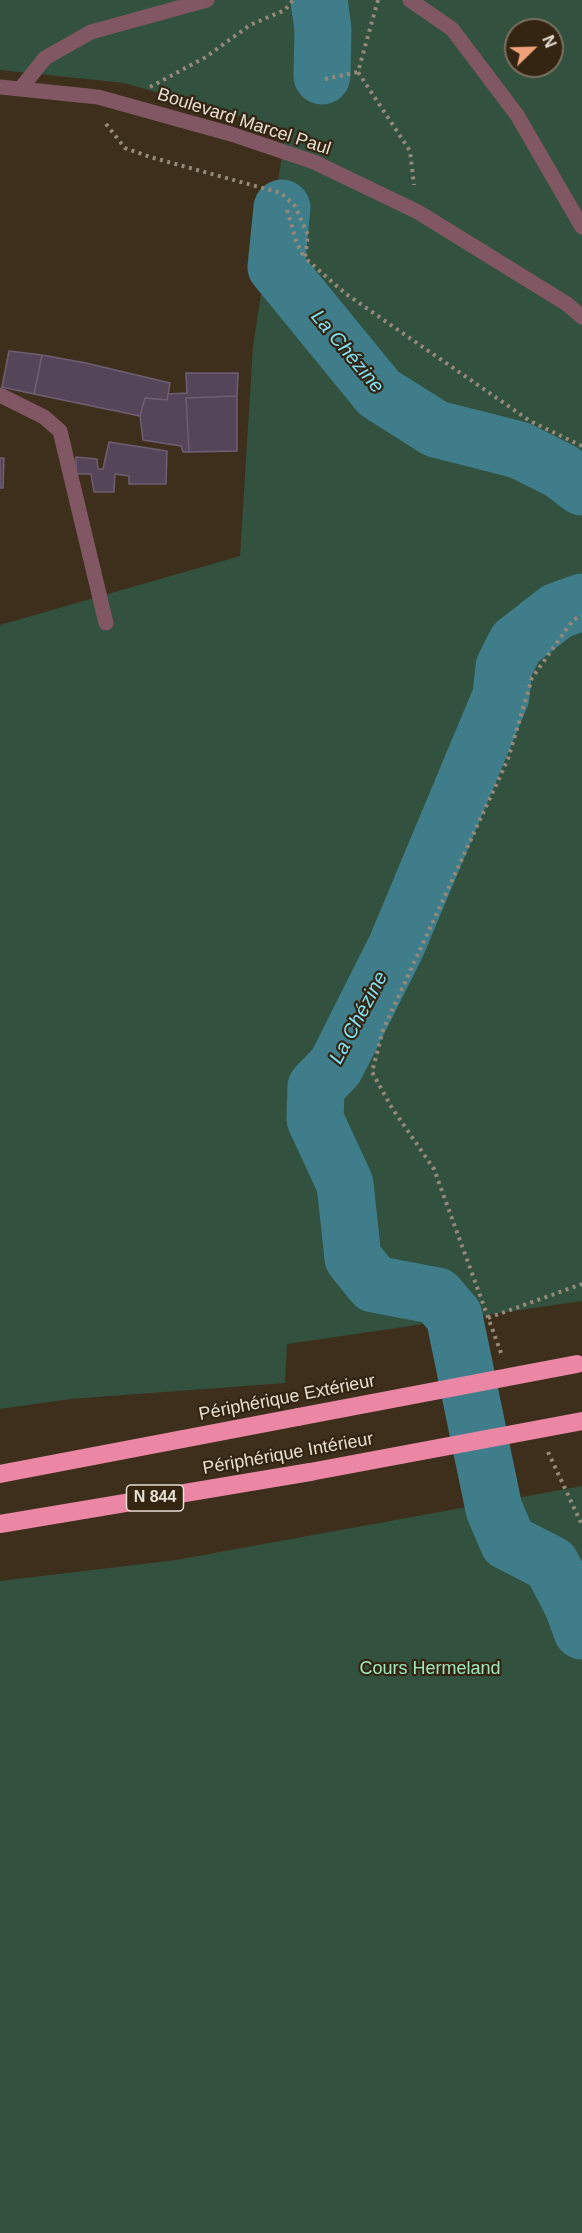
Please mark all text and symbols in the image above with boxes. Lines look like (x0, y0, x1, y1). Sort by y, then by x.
north arrow (504, 18, 564, 78)
text: N (539, 33, 559, 50)
street label: Boulevard Marcel Paul (155, 84, 333, 160)
water label: La Chézine (305, 306, 389, 398)
water label: La Chézine (325, 968, 393, 1068)
street label: Périphérique Extérieur (197, 1370, 377, 1426)
street label: Périphérique Intérieur (201, 1428, 375, 1480)
road number: N 844 (126, 1485, 184, 1511)
park label: Cours Hermeland (359, 1658, 501, 1680)

